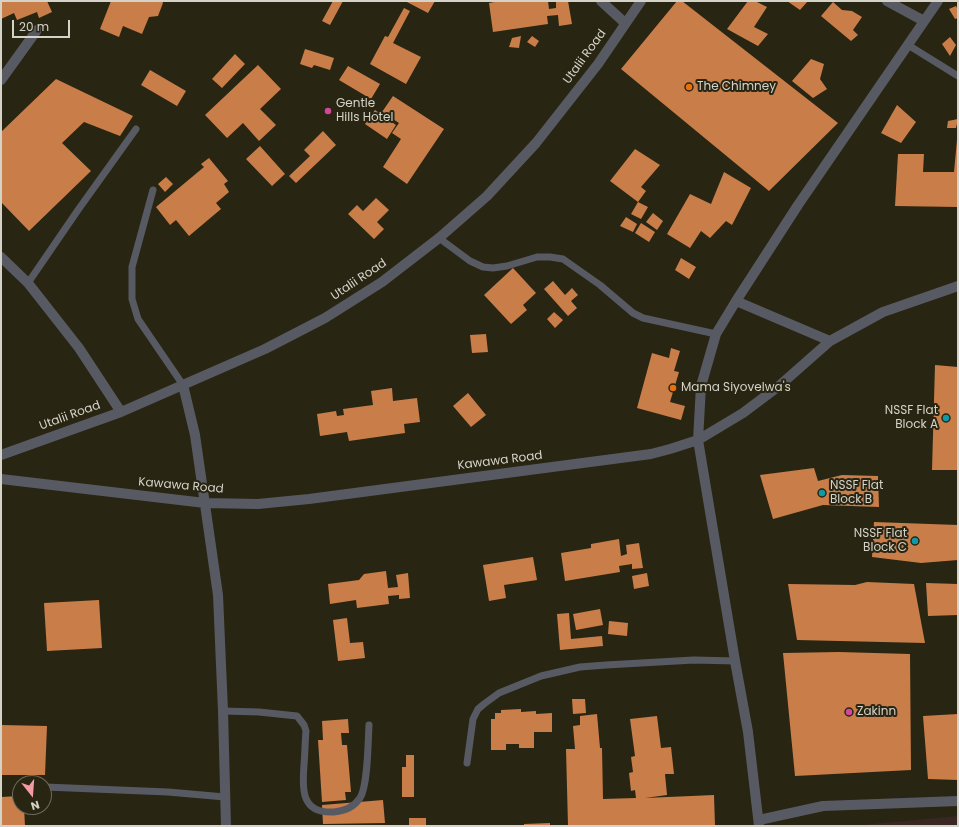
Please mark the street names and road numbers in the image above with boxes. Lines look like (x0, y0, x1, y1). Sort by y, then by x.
street label: Utalii Road (560, 27, 610, 87)
street label: Utalii Road (329, 256, 389, 304)
street label: Utalii Road (38, 398, 102, 434)
street label: Kawawa Road (457, 449, 543, 473)
street label: Kawawa Road (138, 475, 224, 497)

